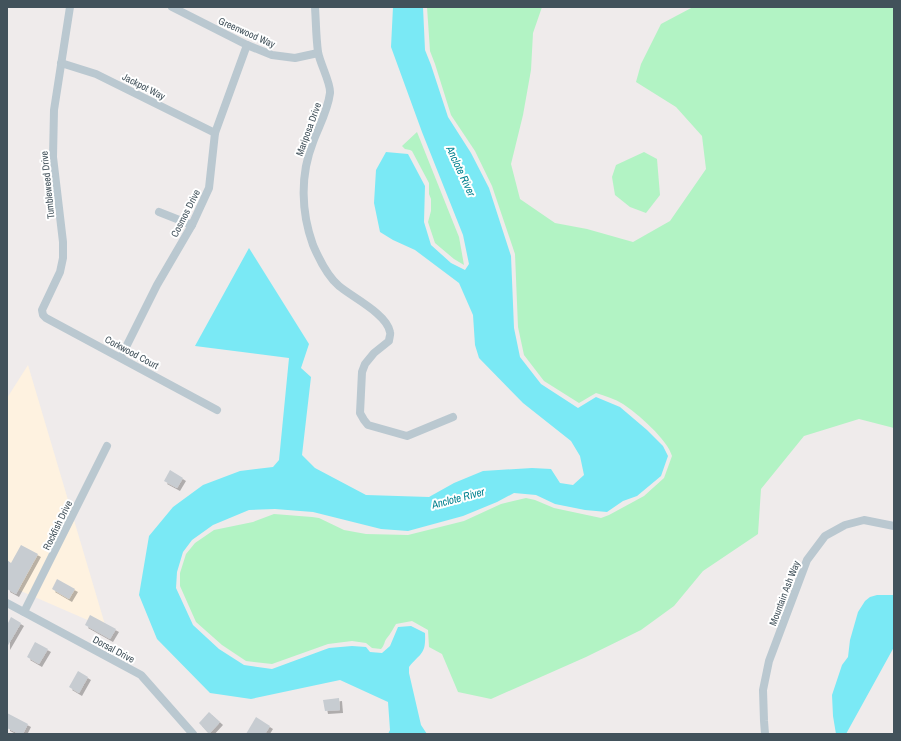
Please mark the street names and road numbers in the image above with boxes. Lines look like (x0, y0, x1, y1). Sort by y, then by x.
street label: Greenwood Way (216, 14, 278, 51)
street label: Jackpot Way (120, 70, 168, 103)
street label: Mariposa Drive (293, 100, 324, 158)
street label: Tumbleweed Drive (37, 150, 58, 220)
street label: Cosmos Drive (168, 187, 203, 239)
street label: Corkwood Court (103, 333, 162, 372)
street label: Rockfish Drive (40, 498, 75, 552)
street label: Mountain Ash Way (766, 558, 803, 627)
street label: Dorsal Drive (91, 633, 137, 666)

